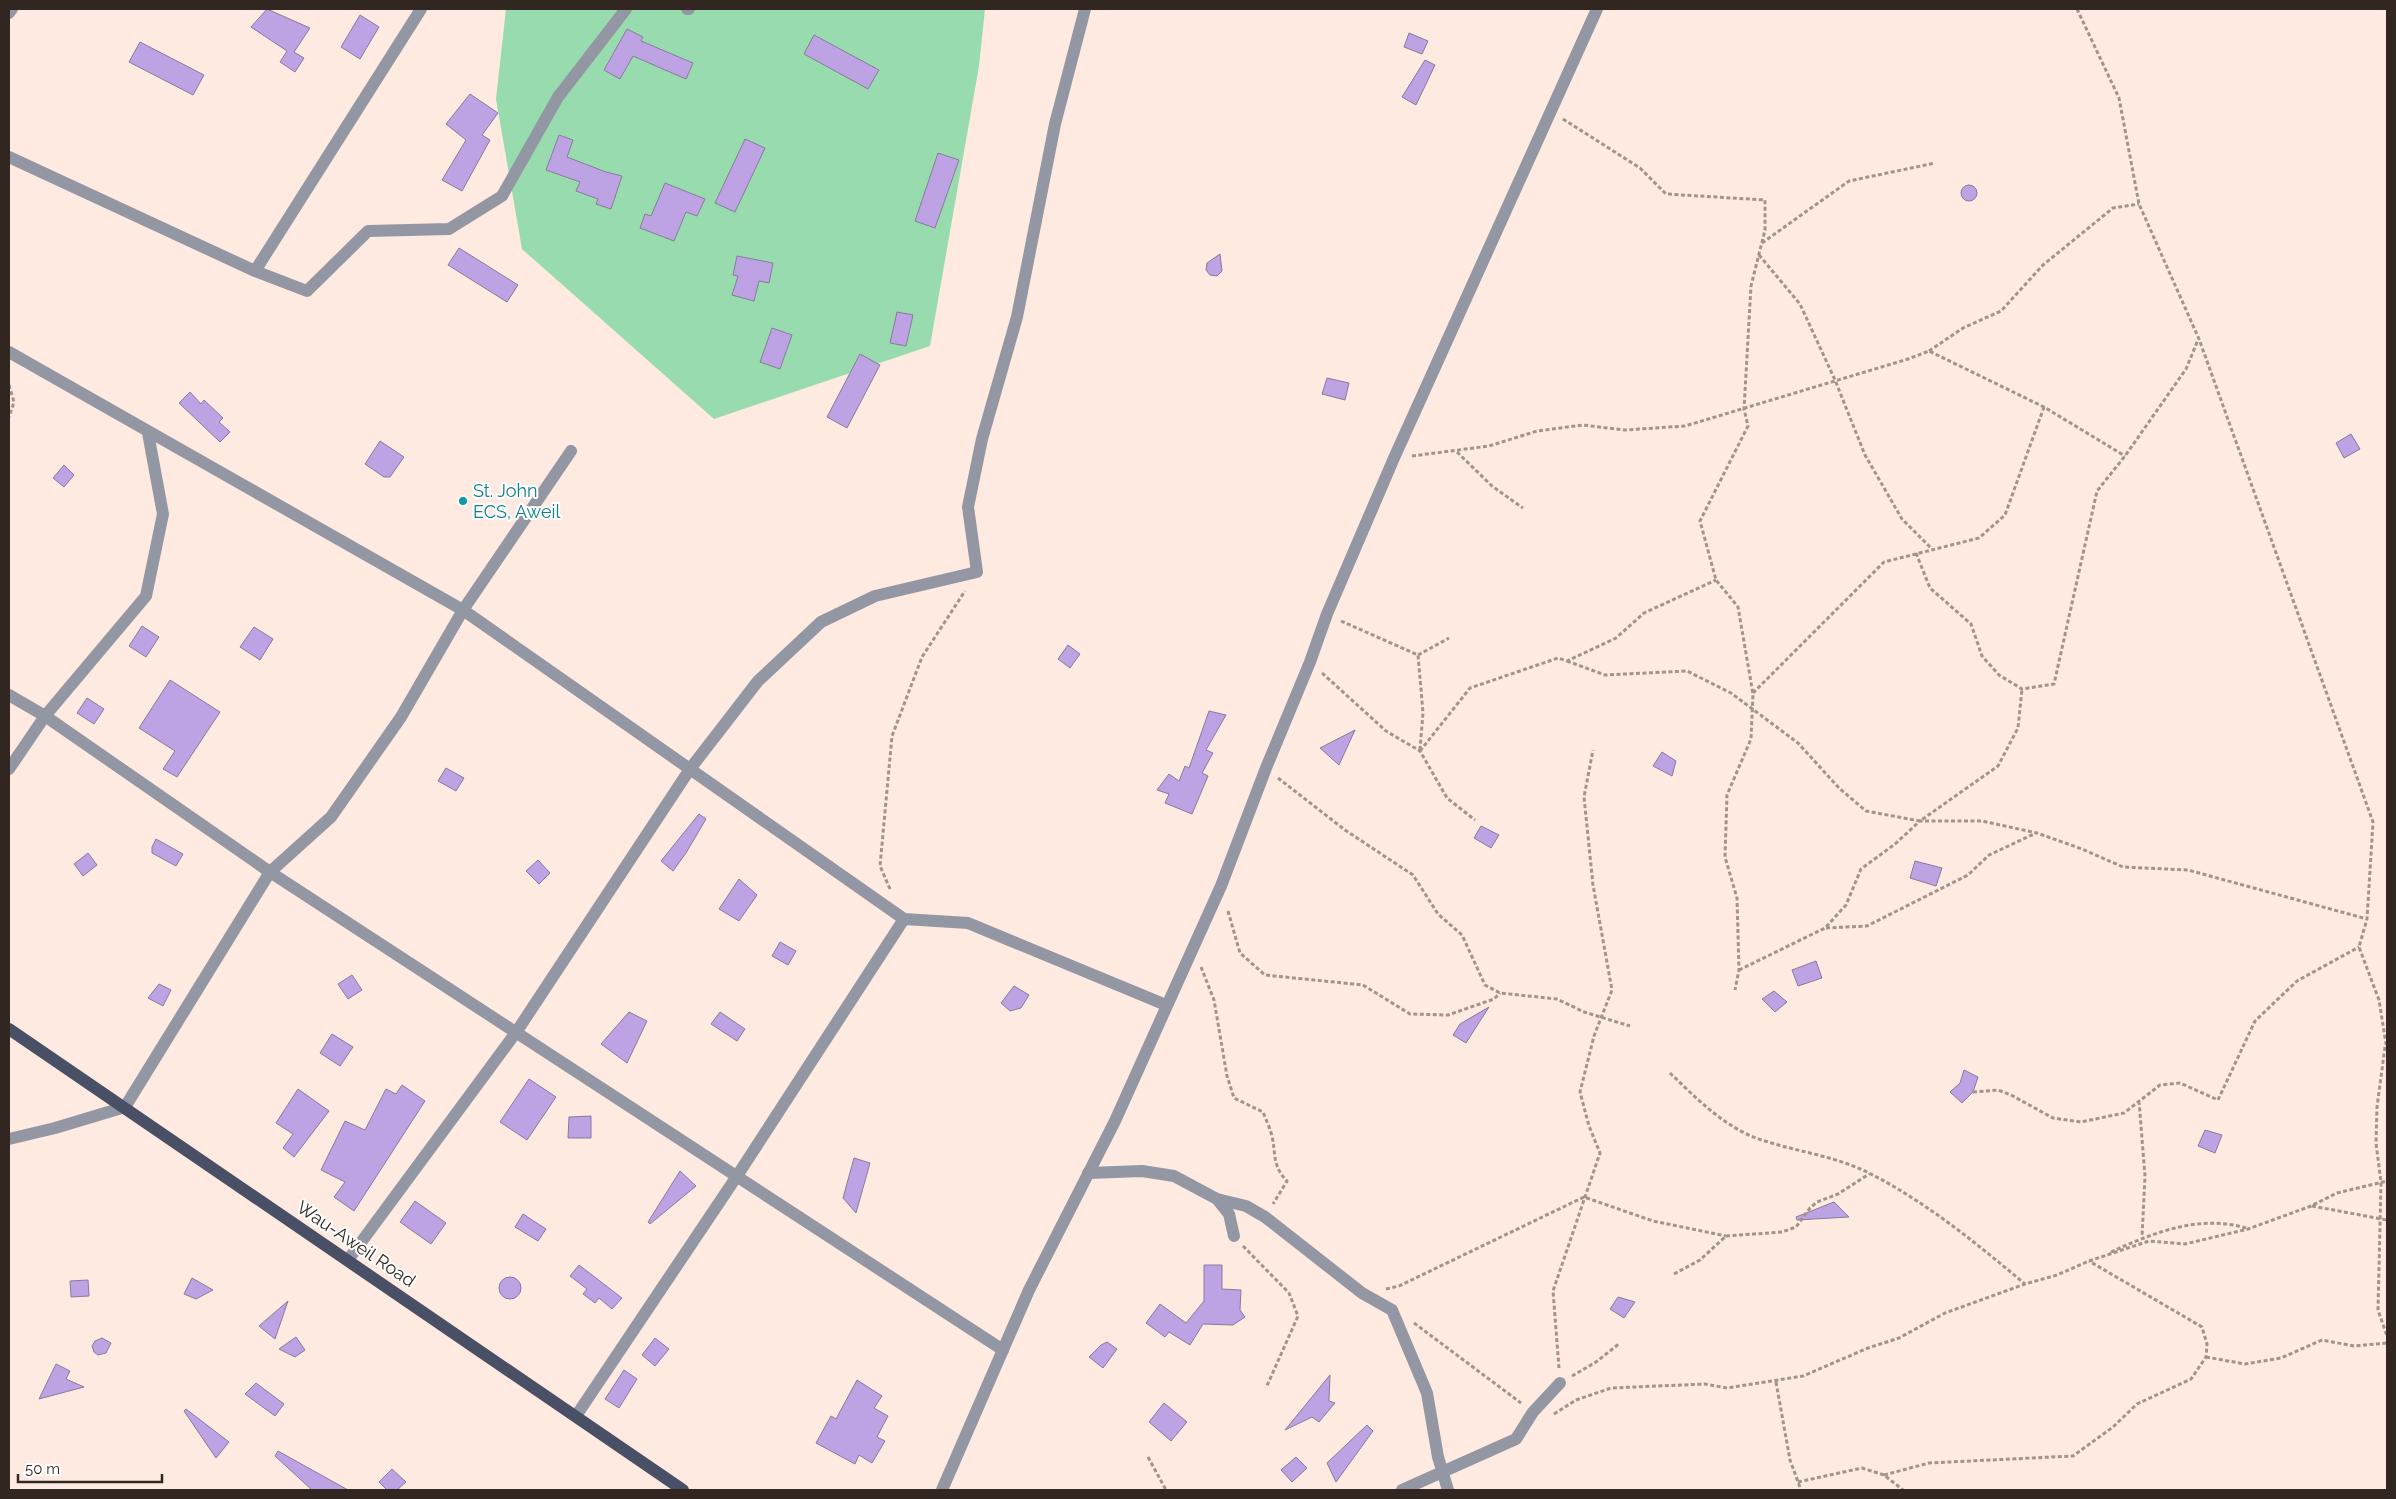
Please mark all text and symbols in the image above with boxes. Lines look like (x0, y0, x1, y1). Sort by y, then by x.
place label: St. John ECS, Aweil (473, 480, 560, 522)
marker: St. John ECS, Aweil (457, 495, 469, 507)
street label: Wau-Aweil Road (293, 1196, 420, 1291)
scale bar (18, 1452, 161, 1484)
text: 50 m (25, 1460, 60, 1478)

